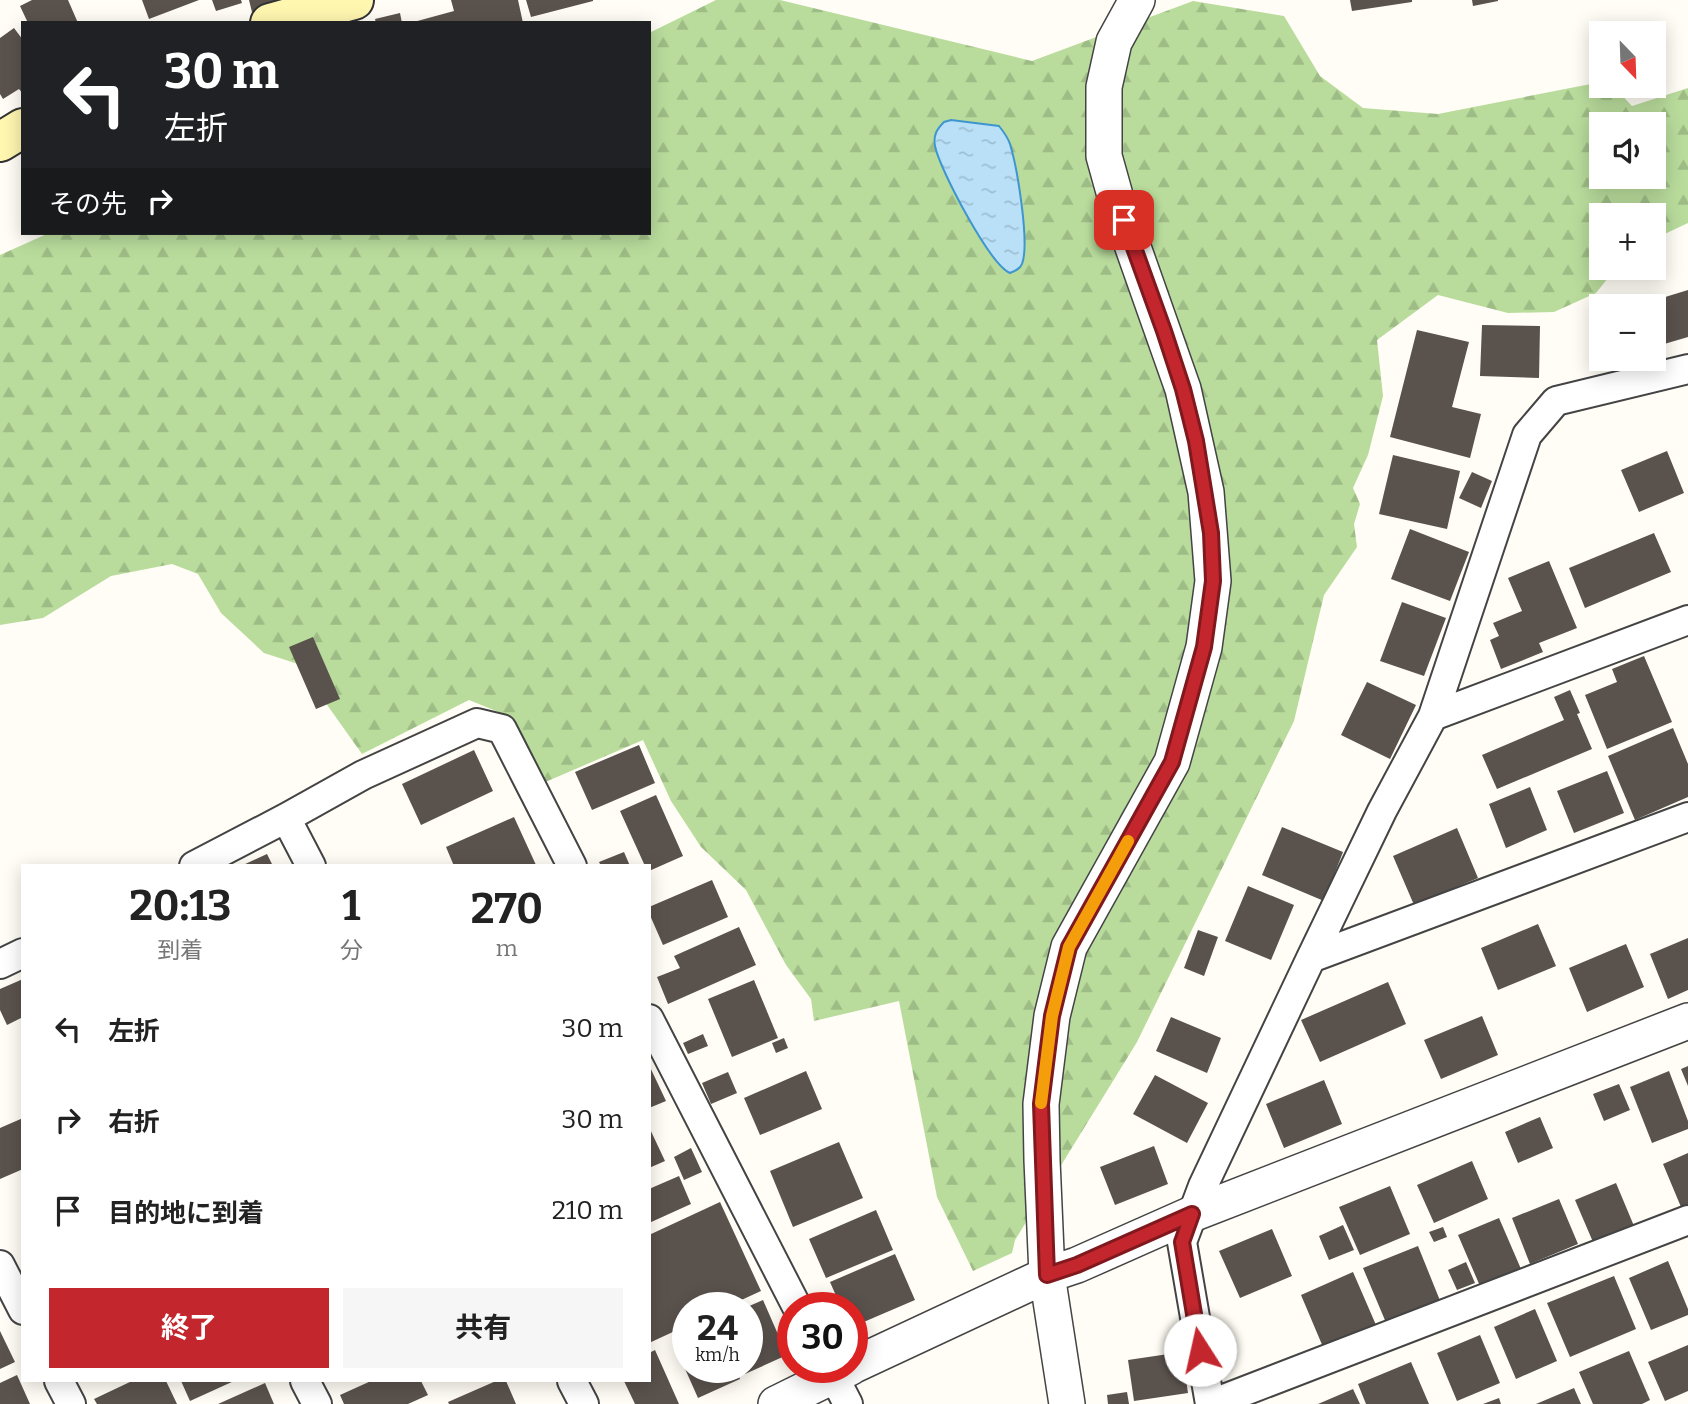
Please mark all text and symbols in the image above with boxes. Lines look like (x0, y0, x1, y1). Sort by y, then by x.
north arrow (1589, 21, 1666, 98)
map controls (1589, 21, 1666, 371)
text: 30 m (164, 42, 279, 101)
icon: left (49, 49, 140, 140)
text: 左折 (164, 109, 228, 147)
button: sound (1589, 112, 1666, 189)
icon: right (141, 182, 179, 220)
text: その先 (49, 189, 127, 220)
pin (1094, 190, 1154, 250)
icon: arrive (1105, 201, 1143, 239)
button: + (1589, 203, 1666, 280)
button: − (1589, 294, 1666, 371)
text: 20:13 (129, 881, 232, 931)
text: 1 (342, 881, 360, 931)
text: 270 (471, 884, 543, 934)
text: m (496, 934, 518, 962)
text: 到着 (157, 936, 203, 964)
text: 分 (340, 936, 363, 964)
icon: left (49, 1010, 87, 1048)
text: 30 m (562, 1013, 623, 1044)
text: 左折 (108, 1016, 160, 1047)
icon: right (49, 1101, 87, 1139)
text: 30 m (562, 1104, 623, 1135)
text: 右折 (108, 1107, 160, 1138)
icon: arrive (49, 1192, 87, 1230)
text: 210 m (552, 1195, 623, 1226)
text: 目的地に到着 (108, 1198, 264, 1229)
button: 終了 (49, 1288, 329, 1368)
button: 共有 (343, 1288, 623, 1368)
speed limit sign: 30 (777, 1292, 868, 1383)
text: 24 (697, 1307, 738, 1349)
position arrow (1163, 1313, 1237, 1387)
text: km/h (695, 1344, 740, 1366)

